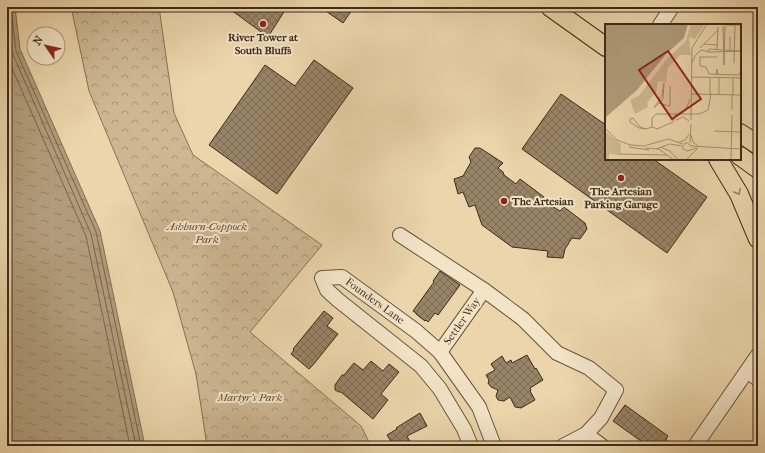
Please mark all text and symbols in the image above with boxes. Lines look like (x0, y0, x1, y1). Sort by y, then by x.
marker: River Tower at South Bluffs (258, 19, 268, 29)
inset map (605, 24, 741, 160)
north arrow (26, 26, 66, 66)
place label: River Tower at South Bluffs (228, 31, 299, 57)
text: N (30, 33, 46, 48)
marker: The Artesian Parking Garage (616, 173, 626, 183)
place label: The Artesian Parking Garage (584, 185, 658, 211)
one-way arrow (733, 188, 741, 196)
place label: The Artesian (511, 195, 574, 208)
marker: The Artesian (499, 196, 509, 206)
park label: Ashburn-Coppock Park (165, 220, 247, 246)
street label: Founders Lane (343, 275, 408, 327)
street label: Settler Way (441, 294, 484, 347)
park label: Martyr's Park (217, 391, 283, 404)

